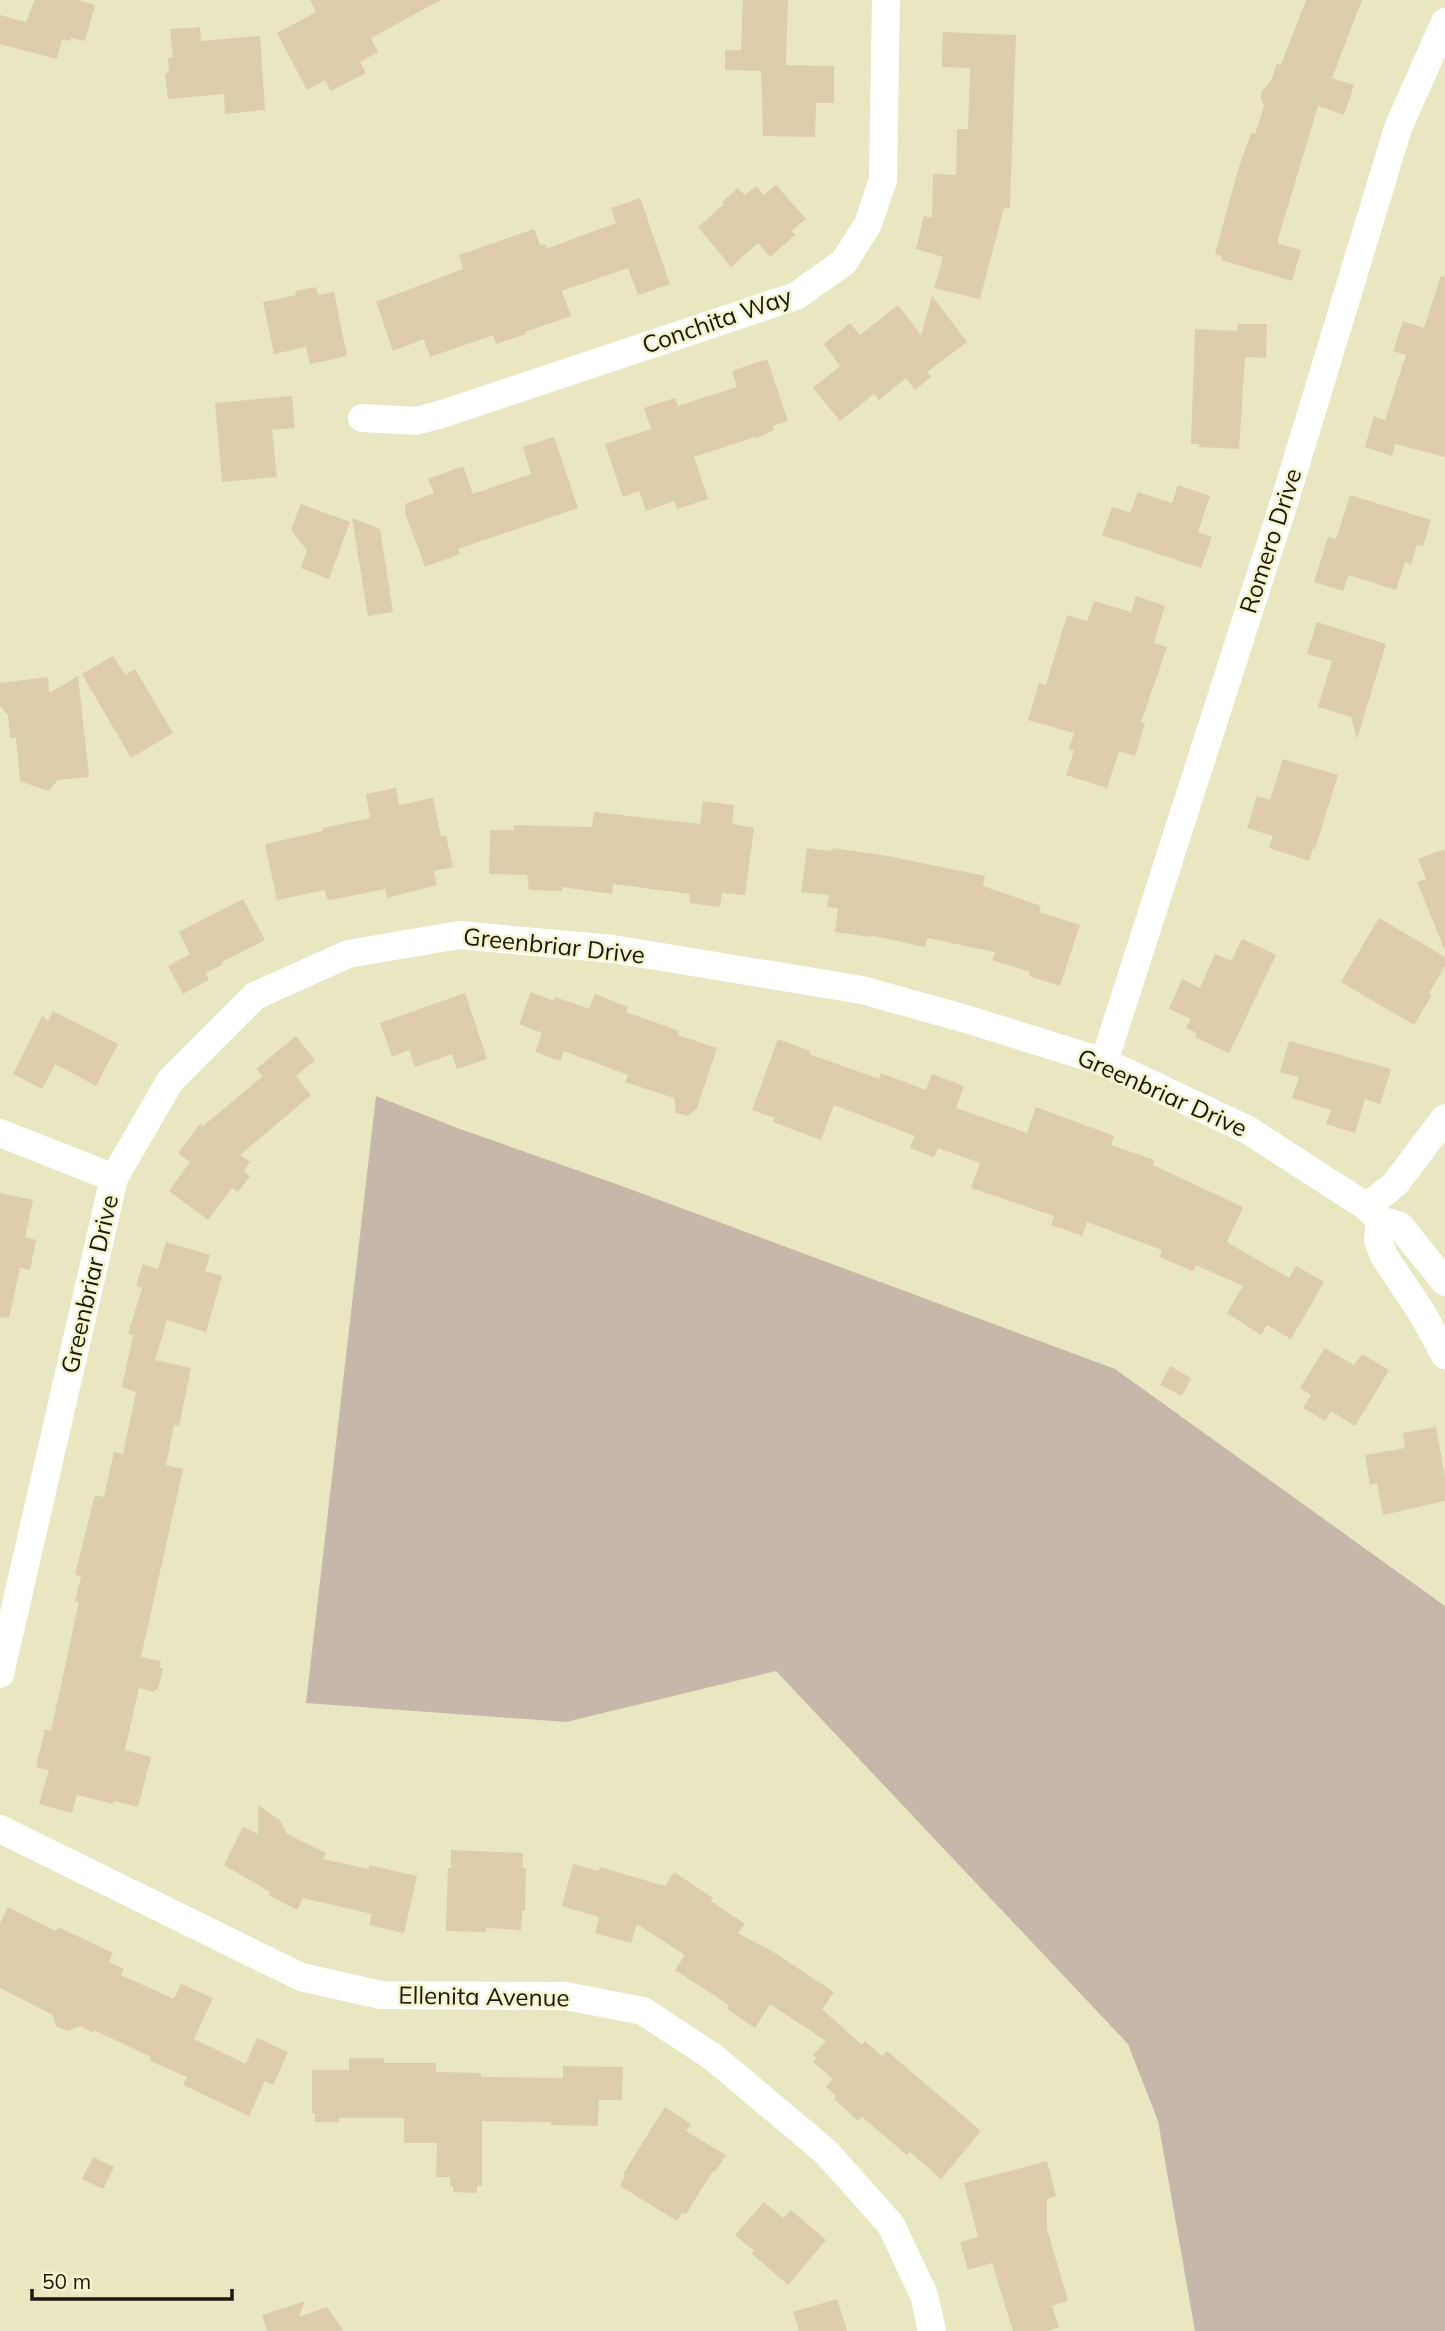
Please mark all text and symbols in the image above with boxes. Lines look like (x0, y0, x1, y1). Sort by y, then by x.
street label: Conchita Way (638, 280, 796, 360)
street label: Romero Drive (1233, 464, 1308, 617)
street label: Greenbriar Drive (462, 921, 646, 969)
street label: Greenbriar Drive (1073, 1041, 1252, 1143)
street label: Greenbriar Drive (54, 1192, 124, 1376)
street label: Ellenita Avenue (398, 1980, 570, 2012)
scale bar (32, 2258, 231, 2302)
text: 50 m (42, 2268, 91, 2294)

